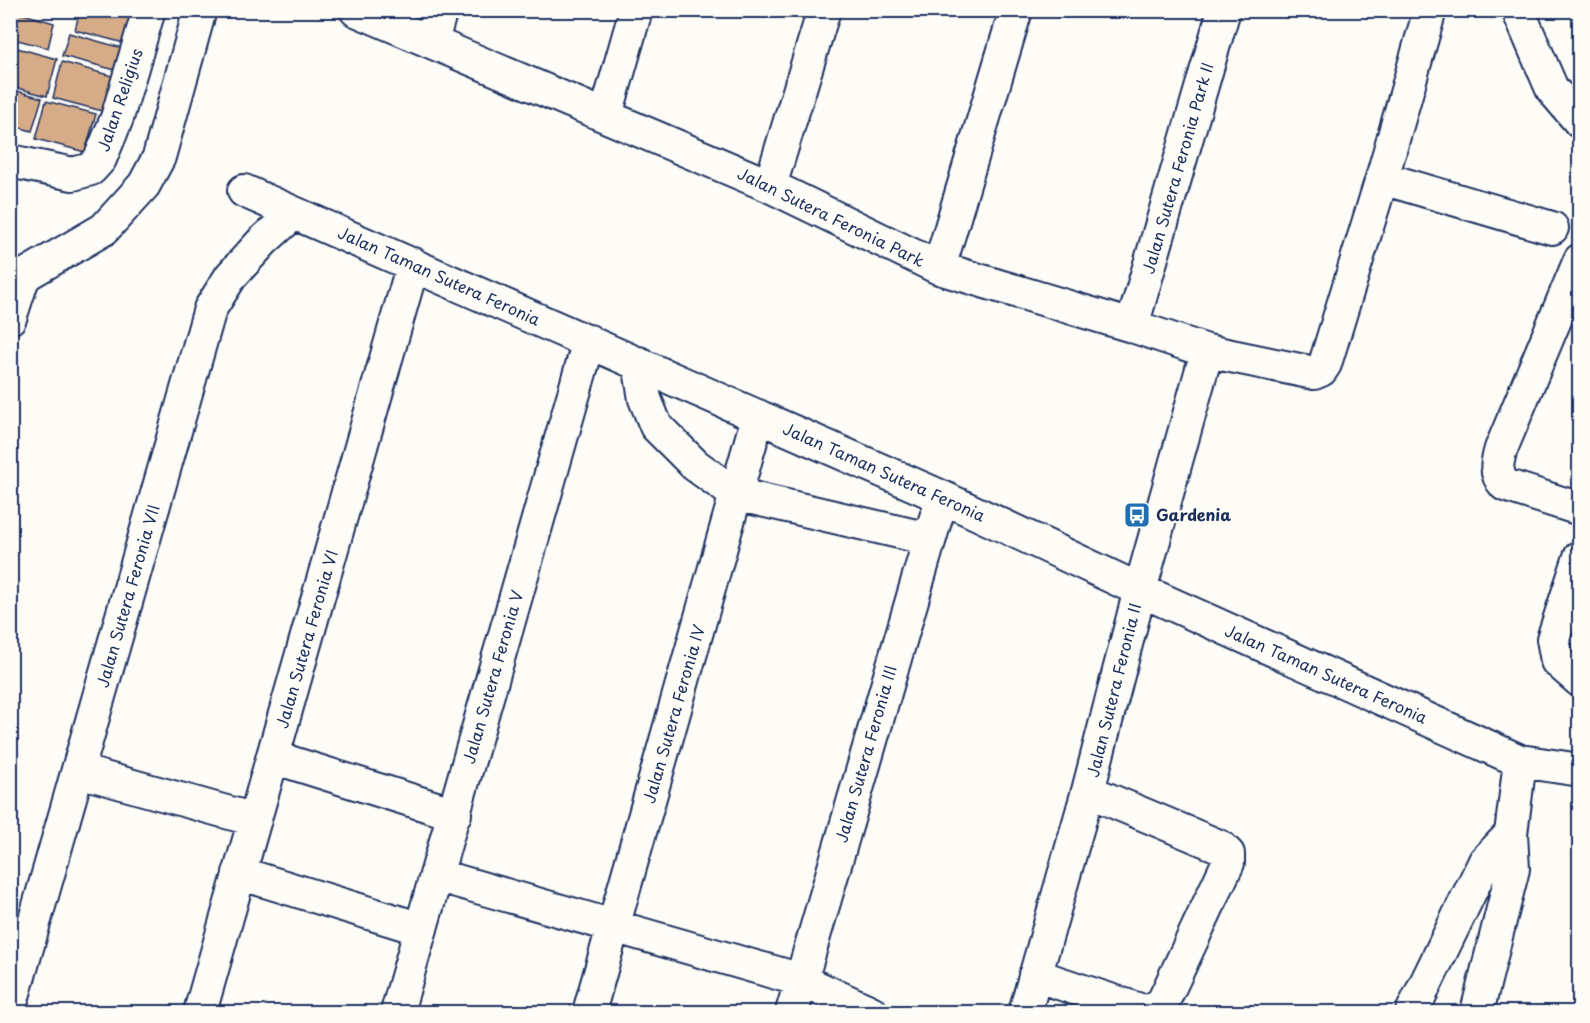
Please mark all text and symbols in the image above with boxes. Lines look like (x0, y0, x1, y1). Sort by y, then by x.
street label: Jalan Religius (90, 45, 148, 154)
street label: Jalan Sutera Feronia Park II (1135, 59, 1219, 276)
street label: Jalan Sutera Feronia Park (734, 160, 929, 272)
street label: Jalan Taman Sutera Feronia (335, 220, 545, 331)
street label: Jalan Taman Sutera Feronia (780, 416, 990, 527)
bus stop icon: Gardenia (1122, 500, 1152, 530)
street label: Jalan Sutera Feronia VII (89, 501, 165, 690)
place label: Gardenia (1156, 502, 1231, 526)
street label: Jalan Sutera Feronia VI (269, 547, 343, 731)
street label: Jalan Sutera Feronia V (456, 587, 528, 766)
street label: Jalan Sutera Feronia II (1080, 600, 1146, 779)
street label: Jalan Taman Sutera Feronia (1222, 618, 1432, 729)
street label: Jalan Sutera Feronia IV (636, 622, 710, 806)
street label: Jalan Sutera Feronia III (828, 662, 902, 845)

